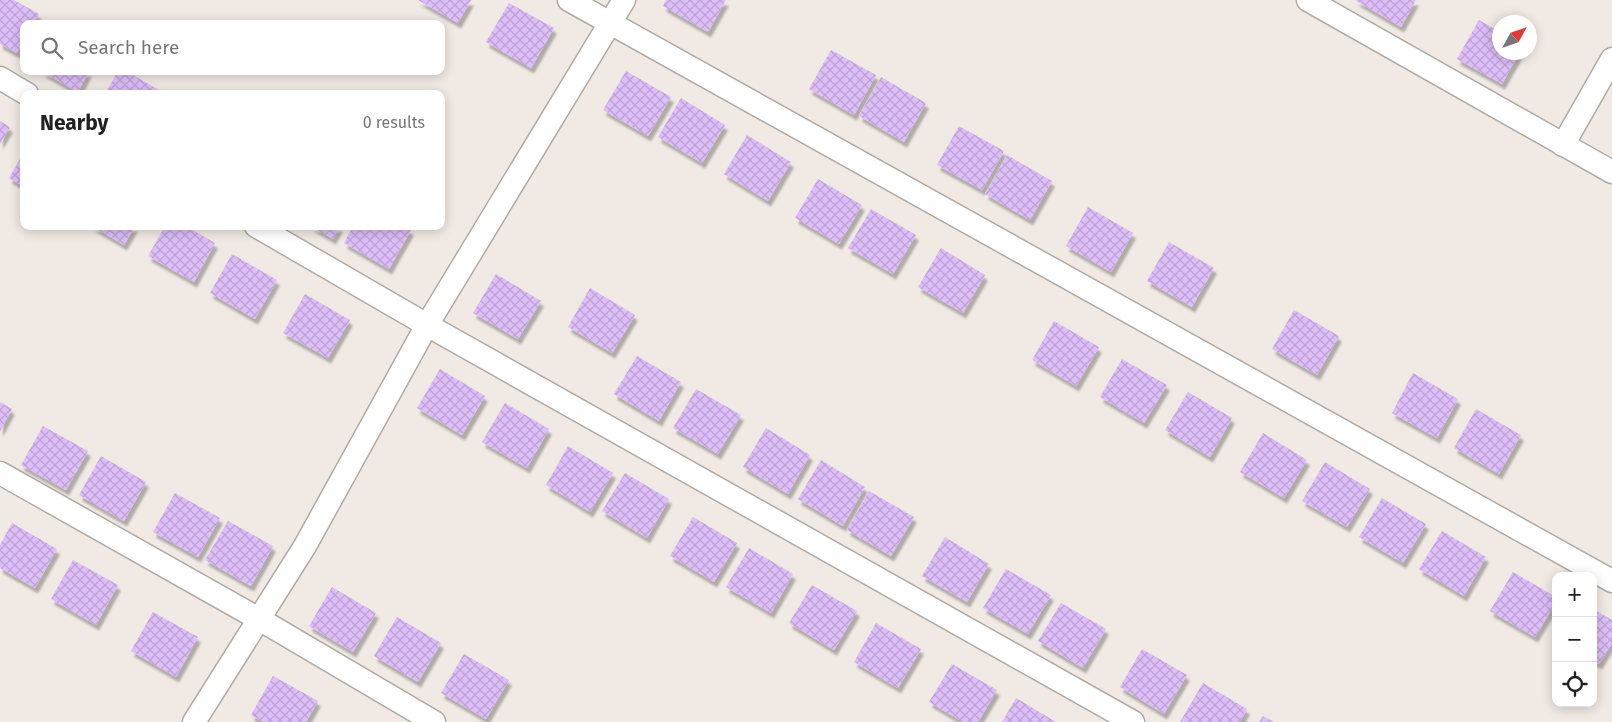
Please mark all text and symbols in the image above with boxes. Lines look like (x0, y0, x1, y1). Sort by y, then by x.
north arrow (1492, 15, 1537, 60)
search box (20, 20, 445, 75)
icon: search (38, 34, 66, 62)
text: Search here (78, 36, 179, 59)
text: Nearby (40, 110, 108, 136)
text: 0 results (363, 113, 425, 132)
map controls (1552, 572, 1597, 707)
button: + (1552, 572, 1597, 617)
button: − (1552, 617, 1597, 662)
button: locate (1552, 662, 1597, 707)

